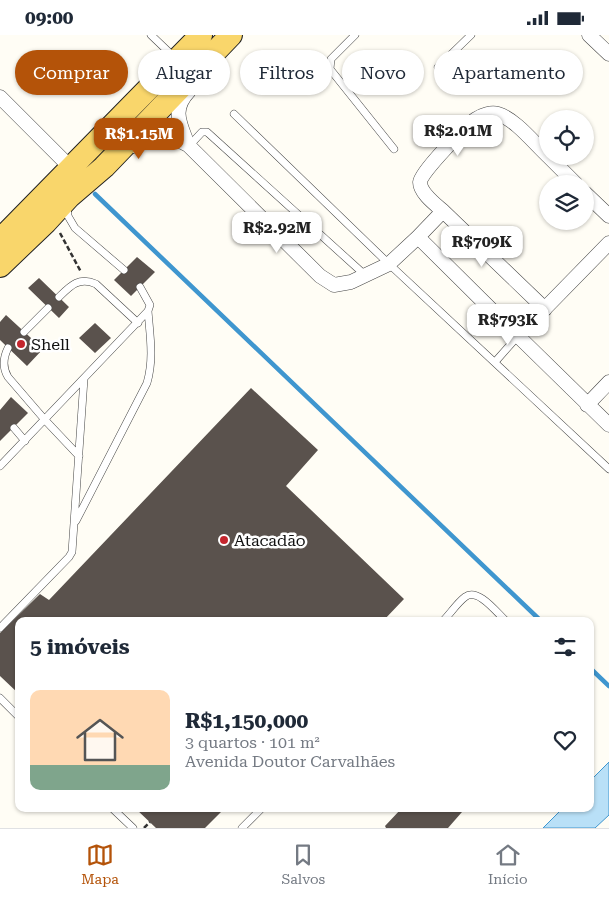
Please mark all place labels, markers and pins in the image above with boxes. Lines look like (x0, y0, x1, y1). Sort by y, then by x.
pin: R$2.01M (412, 115, 504, 157)
pin: R$1.15M (93, 117, 185, 160)
pin: R$2.92M (231, 211, 323, 254)
pin: R$709K (441, 225, 523, 268)
pin: R$793K (467, 303, 549, 346)
place label: Shell (31, 335, 70, 354)
marker: Shell (15, 338, 27, 350)
place label: Atacadão (234, 531, 306, 550)
marker: Atacadão (218, 534, 230, 546)

